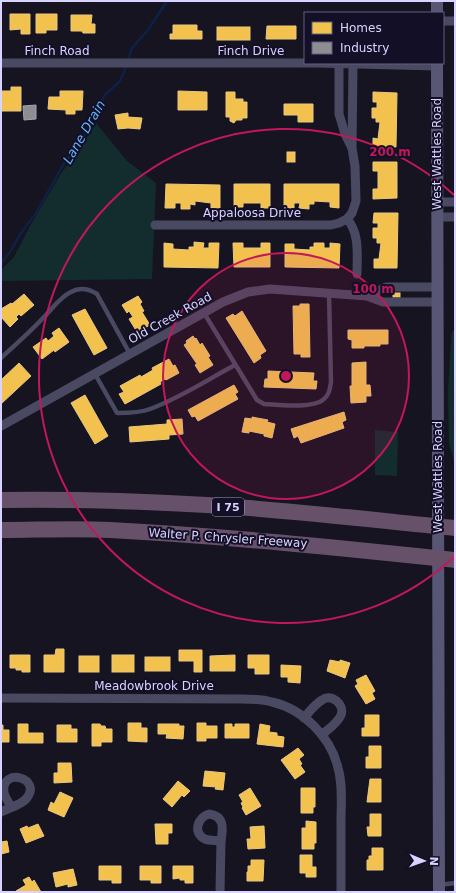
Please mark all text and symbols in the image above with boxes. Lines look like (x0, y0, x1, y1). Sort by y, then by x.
legend (304, 12, 444, 64)
text: Homes (340, 21, 382, 35)
text: Industry (340, 41, 389, 55)
street label: Finch Road (24, 44, 90, 58)
street label: Finch Drive (218, 44, 284, 58)
water label: Lane Drain (60, 98, 108, 166)
street label: West Wattles Road (430, 98, 444, 210)
text: 200 m (369, 145, 411, 159)
street label: Appaloosa Drive (203, 206, 301, 220)
text: 100 m (352, 282, 394, 296)
street label: Old Creek Road (126, 289, 214, 347)
centre of rings (279, 369, 293, 383)
street label: West Wattles Road (431, 421, 445, 533)
road number: I 75 (212, 498, 244, 516)
street label: Walter P. Chrysler Freeway (148, 525, 308, 551)
street label: Meadowbrook Drive (94, 679, 214, 693)
north arrow (404, 841, 444, 881)
text: N (427, 856, 440, 866)

